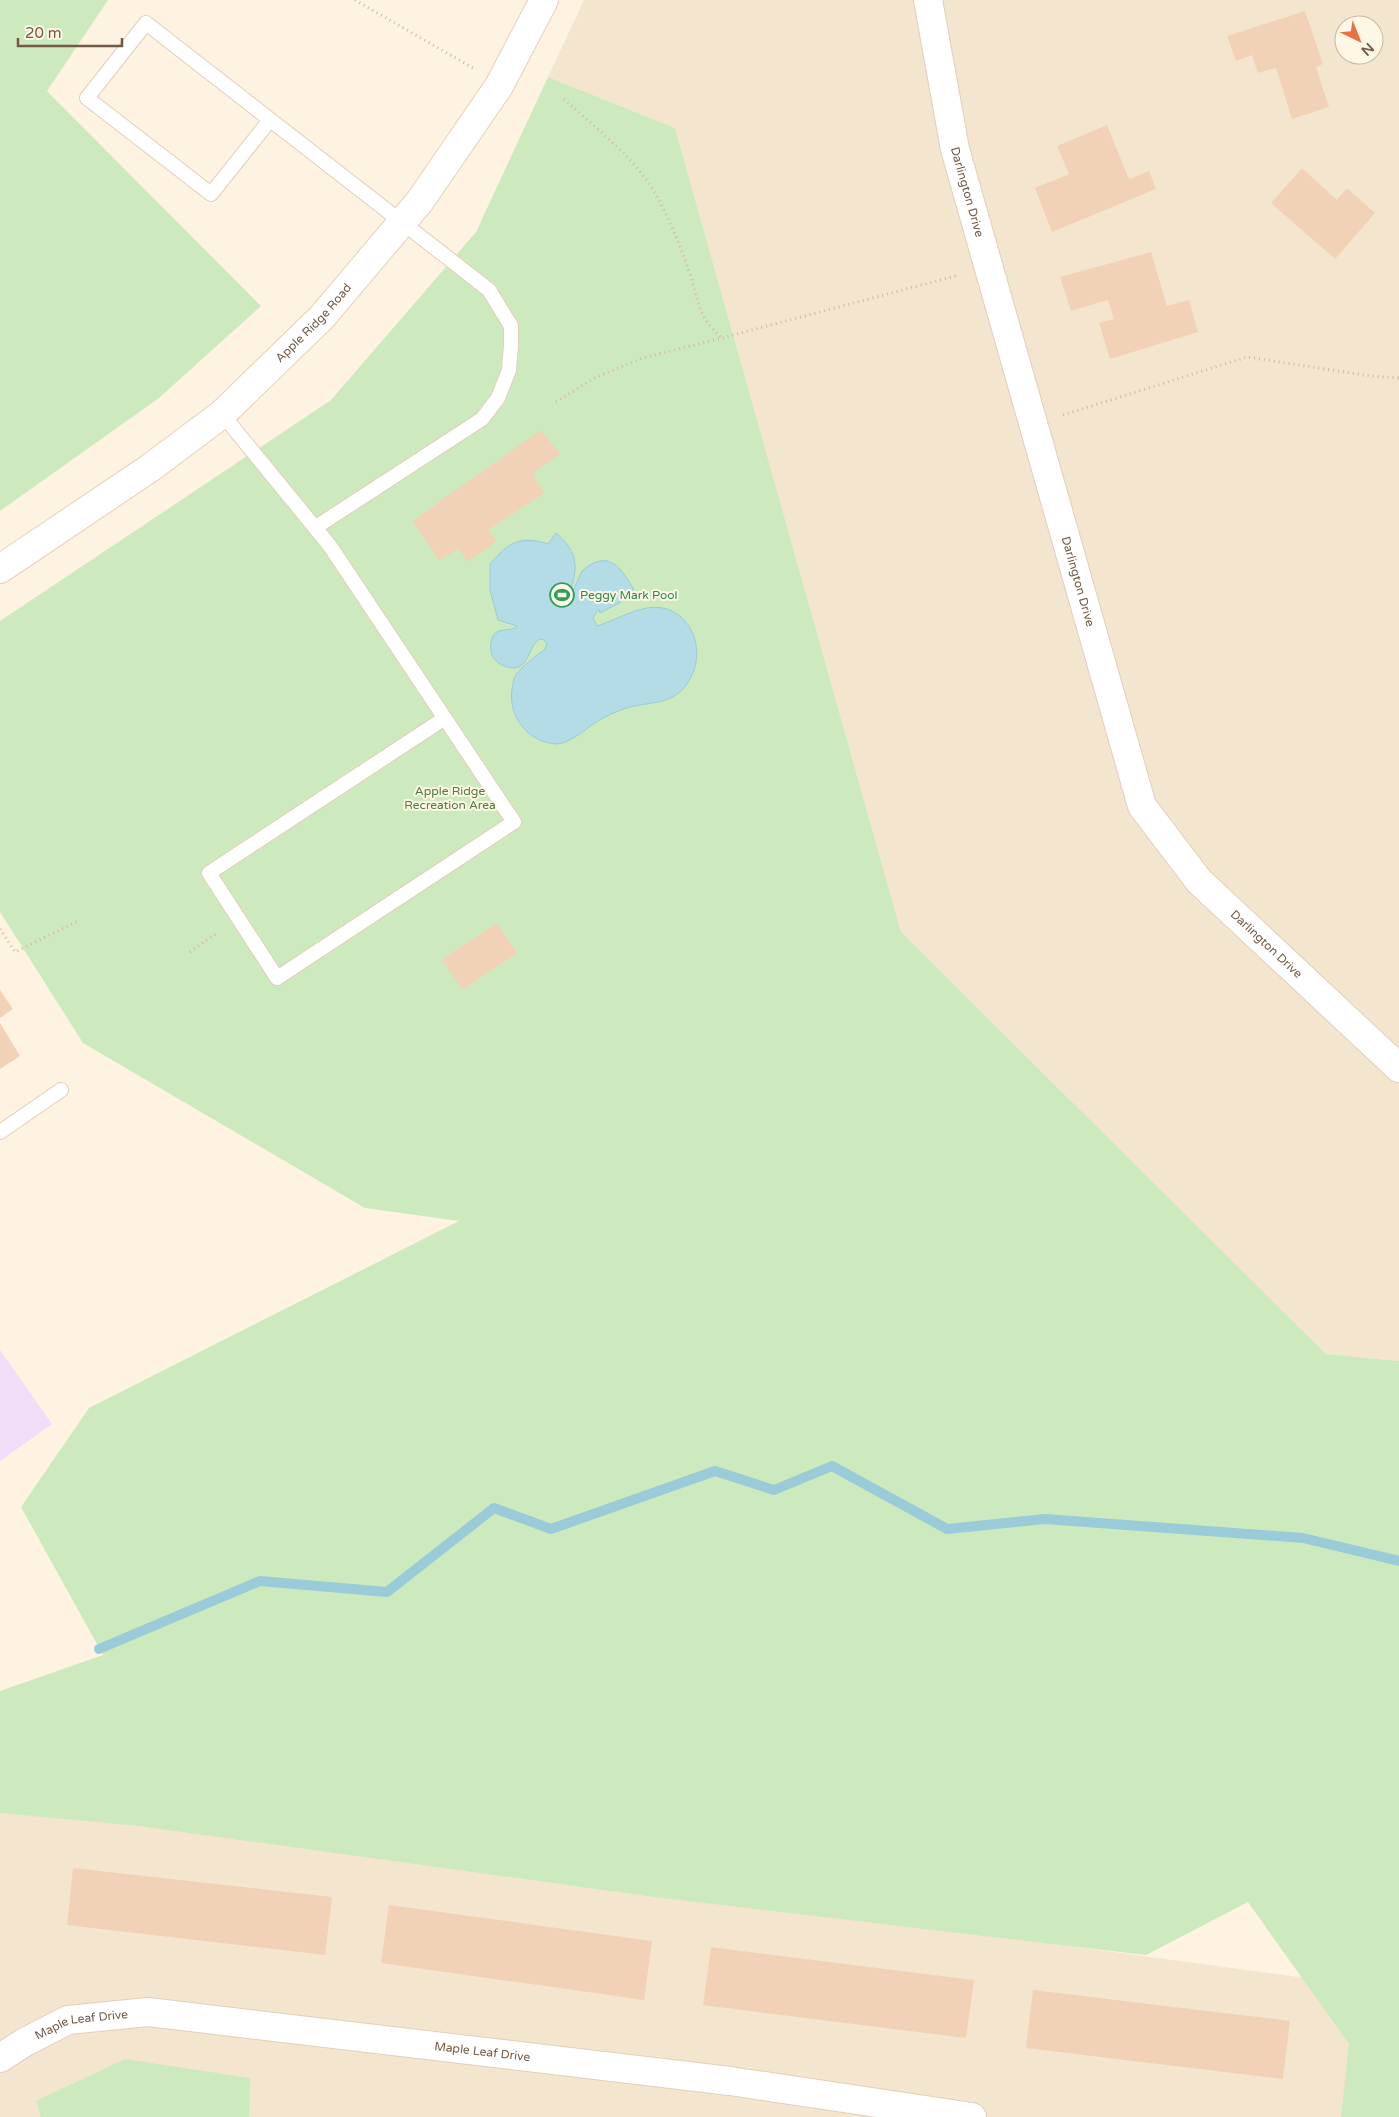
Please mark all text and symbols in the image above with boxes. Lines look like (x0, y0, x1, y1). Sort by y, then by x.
scale bar (18, 15, 121, 47)
north arrow (1334, 15, 1384, 65)
text: 20 m (25, 24, 62, 42)
text: N (1358, 39, 1377, 59)
street label: Darlington Drive (948, 145, 987, 239)
street label: Apple Ridge Road (273, 281, 354, 365)
street label: Darlington Drive (1059, 535, 1098, 628)
sports icon: Peggy Mark Pool (549, 582, 575, 608)
place label: Peggy Mark Pool (580, 588, 677, 602)
park label: Apple Ridge Recreation Area (404, 784, 496, 812)
street label: Darlington Drive (1228, 907, 1305, 981)
street label: Maple Leaf Drive (33, 2007, 129, 2043)
street label: Maple Leaf Drive (434, 2039, 531, 2064)

